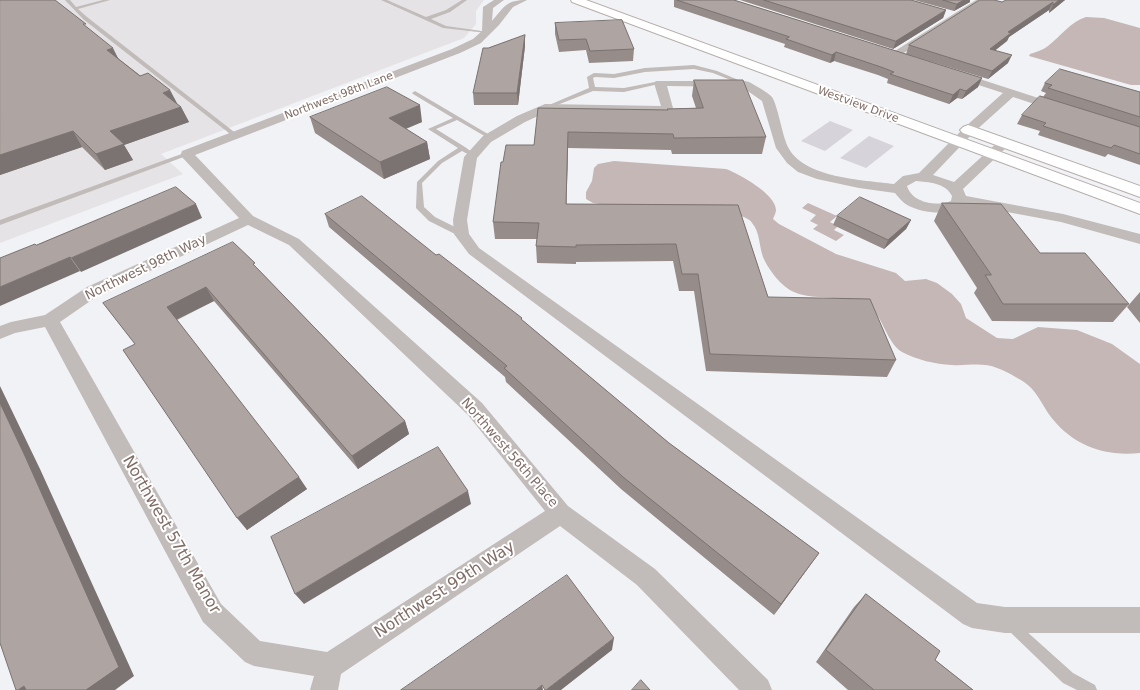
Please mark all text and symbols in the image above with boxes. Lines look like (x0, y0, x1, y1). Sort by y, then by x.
street label: Northwest 98th Lane (283, 69, 395, 123)
street label: Westview Drive (816, 84, 900, 126)
street label: Northwest 98th Way (83, 232, 209, 304)
street label: Northwest 56th Place (457, 395, 561, 511)
street label: Northwest 57th Manor (118, 453, 224, 617)
street label: Northwest 99th Way (371, 537, 519, 643)

